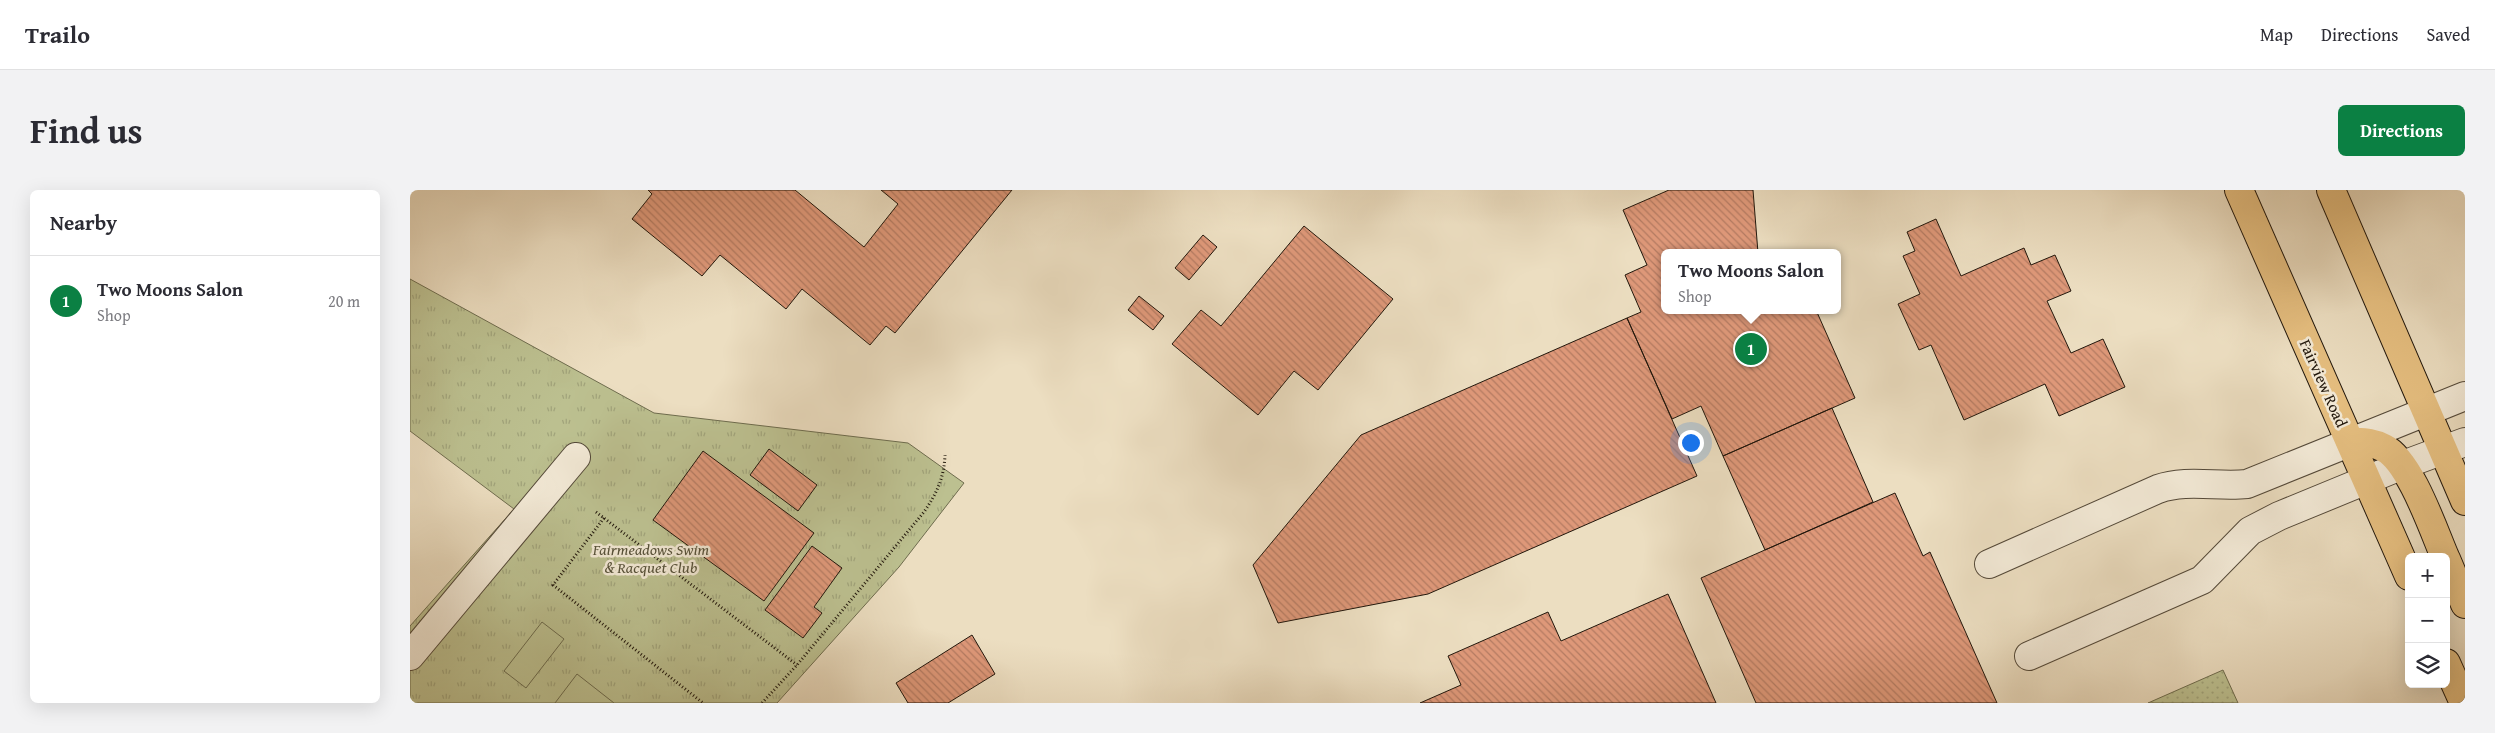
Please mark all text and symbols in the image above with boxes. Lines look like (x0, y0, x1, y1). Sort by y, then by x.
text: Trailo (25, 17, 90, 52)
text: Map (2260, 21, 2293, 48)
text: Directions (2321, 21, 2398, 48)
text: Saved (2426, 21, 2470, 48)
text: Find us (30, 105, 143, 156)
button: Directions (2338, 105, 2465, 156)
text: Nearby (50, 207, 117, 238)
popup (1661, 249, 1841, 314)
text: Two Moons Salon (1678, 256, 1824, 284)
text: Two Moons Salon (97, 275, 243, 303)
text: Shop (1678, 284, 1712, 308)
text: 1 (62, 289, 70, 313)
text: 20 m (328, 289, 360, 313)
text: Shop (97, 303, 131, 327)
pin: 1 (1735, 330, 1767, 368)
street label: Fairview Road (2294, 335, 2354, 431)
your location (1678, 430, 1704, 456)
park label: Fairmeadows Swim & Racquet Club (592, 537, 710, 579)
map controls (2405, 553, 2450, 688)
button: + (2405, 553, 2450, 598)
button: − (2405, 598, 2450, 643)
button: layers (2405, 643, 2450, 688)

